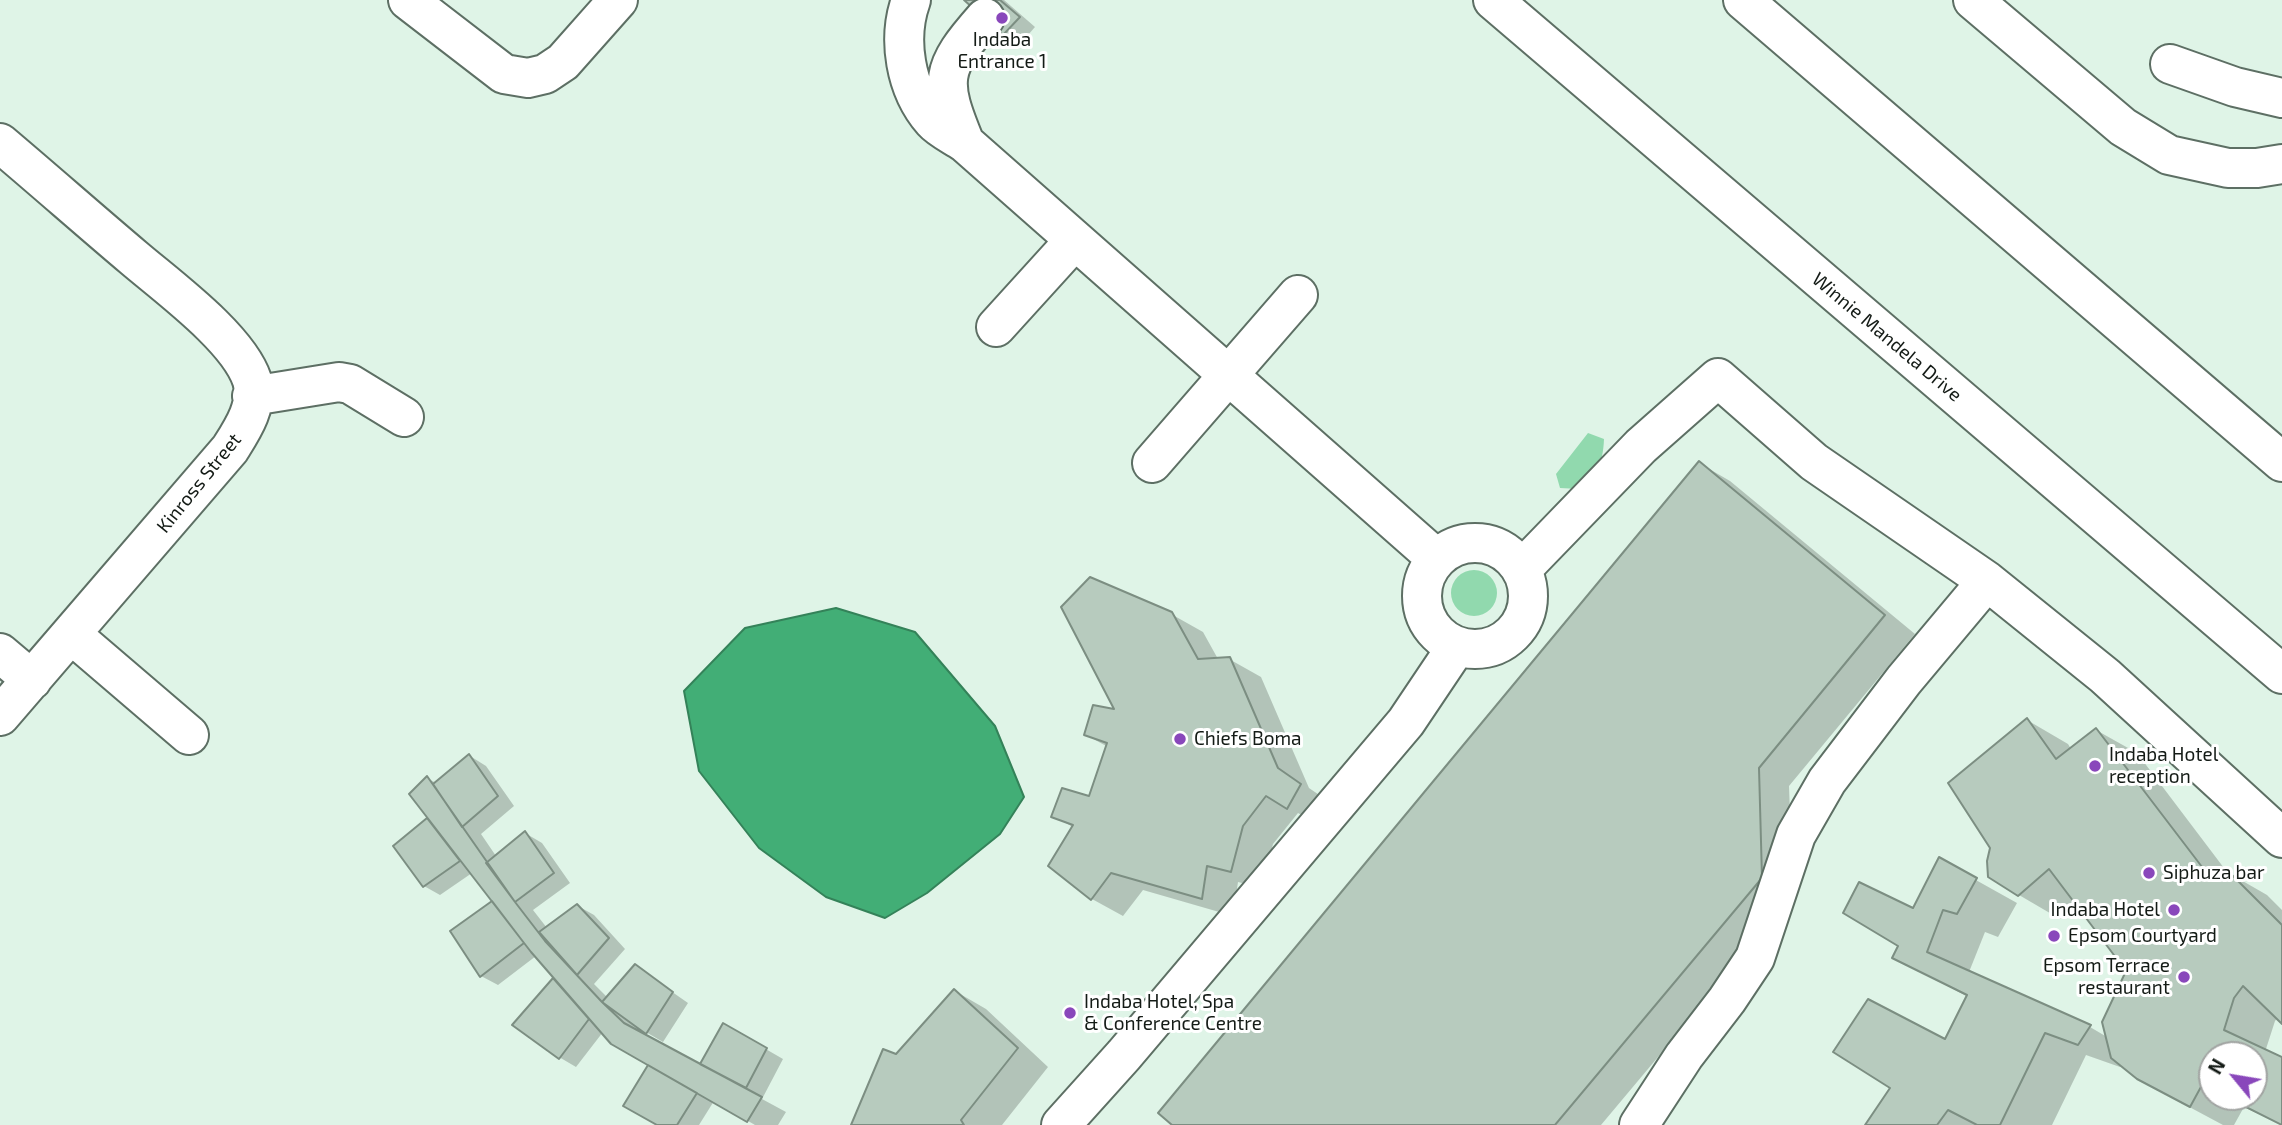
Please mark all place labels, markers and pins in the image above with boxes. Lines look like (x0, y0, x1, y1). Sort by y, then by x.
marker: Indaba Entrance 1 (994, 10, 1010, 26)
place label: Indaba Entrance 1 (957, 29, 1047, 73)
place label: Chiefs Boma (1194, 728, 1302, 750)
marker: Chiefs Boma (1172, 731, 1188, 747)
place label: Indaba Hotel reception (2109, 744, 2218, 788)
marker: Indaba Hotel reception (2087, 758, 2103, 774)
place label: Siphuza bar (2163, 862, 2264, 884)
marker: Siphuza bar (2141, 865, 2157, 881)
place label: Indaba Hotel (2051, 899, 2160, 921)
marker: Indaba Hotel (2166, 902, 2182, 918)
place label: Epsom Courtyard (2068, 925, 2217, 947)
marker: Epsom Courtyard (2046, 928, 2062, 944)
place label: Epsom Terrace restaurant (2043, 955, 2170, 999)
marker: Epsom Terrace restaurant (2176, 969, 2192, 985)
place label: Indaba Hotel, Spa & Conference Centre (1084, 991, 1262, 1035)
marker: Indaba Hotel, Spa & Conference Centre (1062, 1005, 1078, 1021)

